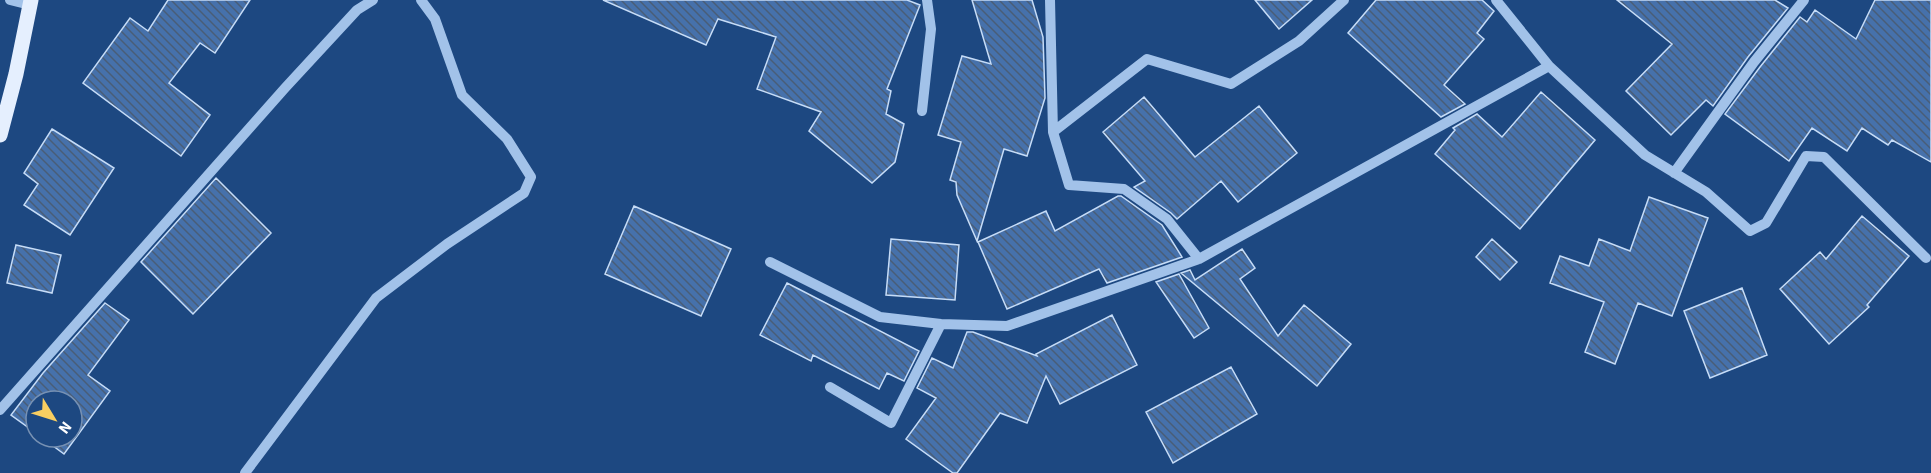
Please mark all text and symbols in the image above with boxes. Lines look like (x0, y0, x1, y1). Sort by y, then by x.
north arrow (24, 389, 84, 449)
text: N (53, 417, 77, 439)

